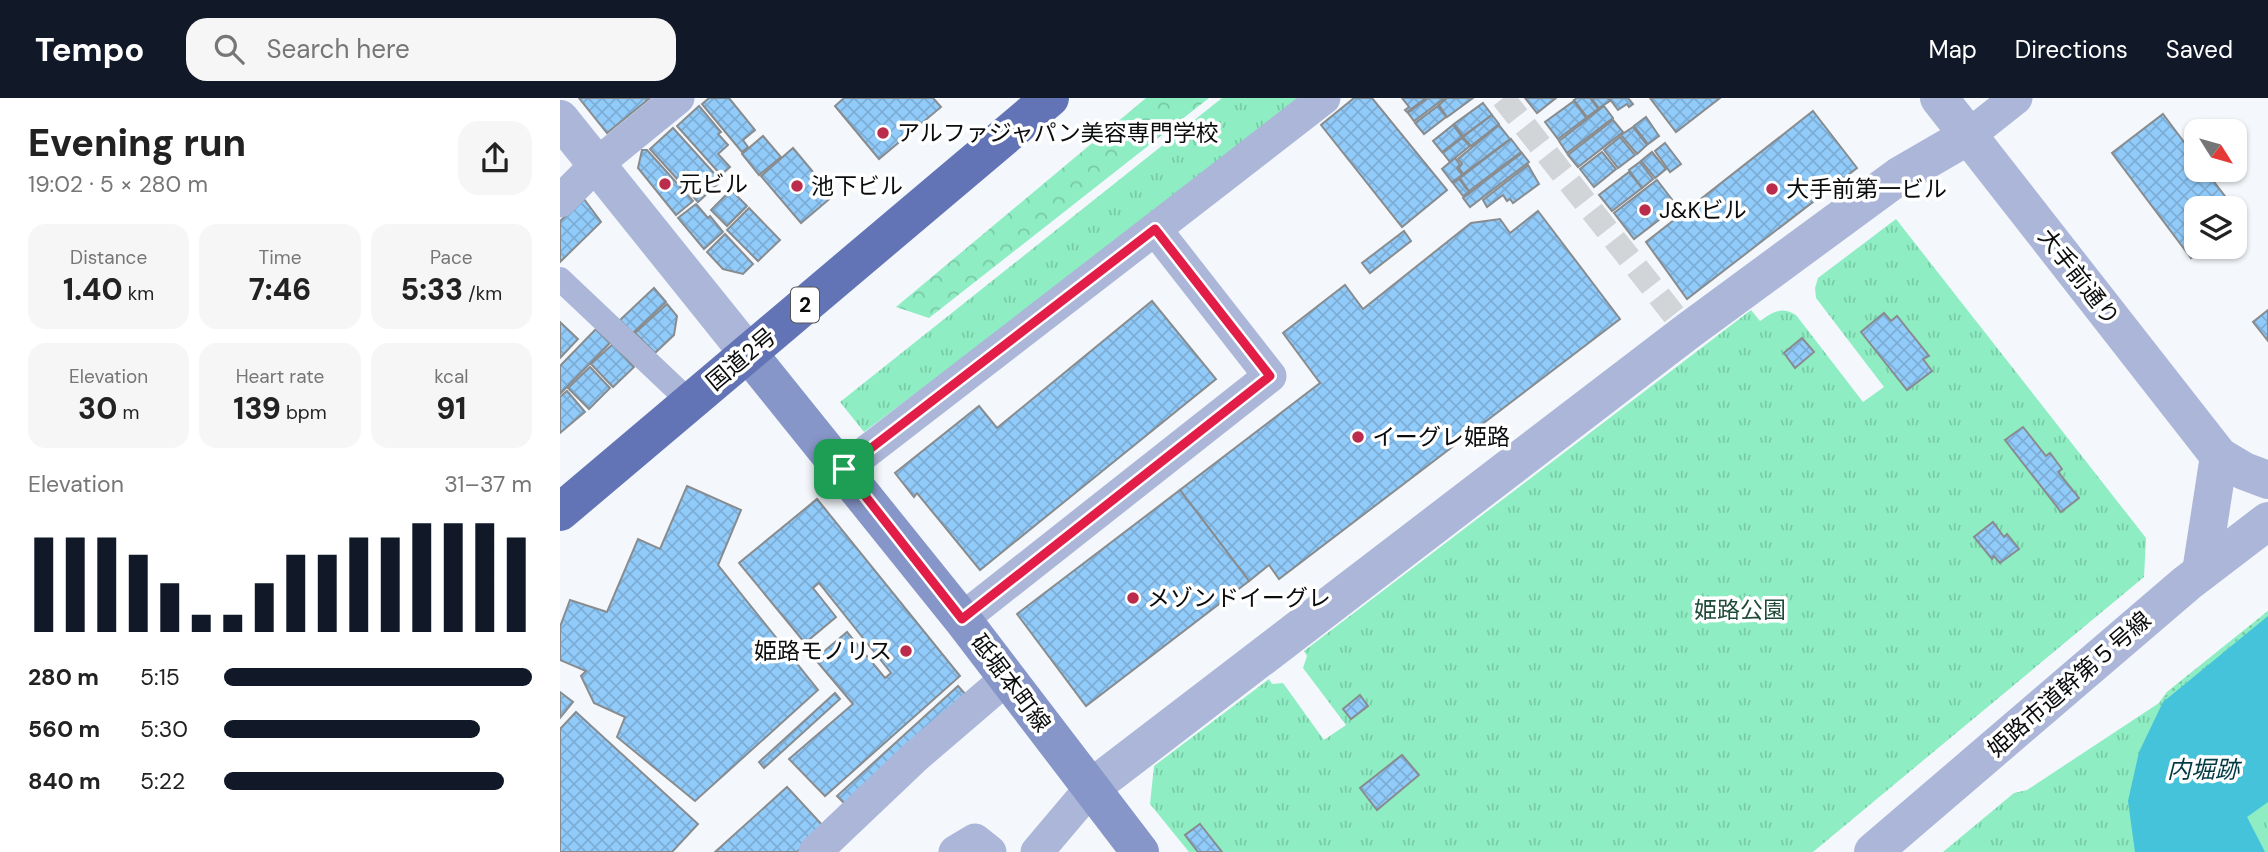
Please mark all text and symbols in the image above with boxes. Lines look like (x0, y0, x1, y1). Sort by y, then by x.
search box (186, 18, 676, 81)
text: Tempo (35, 28, 144, 71)
icon: search (210, 30, 248, 68)
text: Search here (266, 32, 410, 66)
text: Map (1929, 34, 1977, 65)
text: Directions (2015, 34, 2128, 65)
text: Saved (2166, 34, 2233, 65)
text: Evening run (28, 118, 246, 168)
place label: アルファジャパン美容専門学校 (897, 118, 1219, 148)
north arrow (2184, 119, 2247, 182)
map controls (2184, 119, 2247, 259)
button: share (458, 121, 532, 195)
marker: アルファジャパン美容専門学校 (875, 125, 891, 141)
text: 19:02 · 5 × 280 m (28, 169, 208, 199)
place label: 元ビル (679, 169, 748, 199)
place label: 池下ビル (811, 171, 903, 201)
place label: 大手前第一ビル (1786, 174, 1947, 204)
marker: 元ビル (657, 176, 673, 192)
marker: 池下ビル (789, 178, 805, 194)
marker: 大手前第一ビル (1764, 181, 1780, 197)
place label: J&Kビル (1659, 195, 1747, 225)
button: layers (2184, 196, 2247, 259)
marker: J&Kビル (1637, 202, 1653, 218)
street label: 大手前通り (2032, 222, 2126, 332)
text: Distance (70, 245, 147, 270)
text: Time (259, 245, 301, 270)
text: Pace (430, 245, 473, 270)
text: 1.40 (63, 270, 123, 309)
text: 7:46 (249, 270, 311, 309)
text: 5:33 (400, 270, 463, 309)
text: km (123, 281, 154, 306)
text: /km (463, 281, 502, 306)
road number: 2 (791, 288, 819, 322)
street label: 国道2号 (700, 321, 782, 397)
text: Elevation (69, 364, 148, 389)
text: Heart rate (236, 364, 324, 389)
text: kcal (434, 364, 468, 389)
text: 30 (78, 389, 117, 428)
text: 139 (233, 389, 281, 428)
text: 91 (436, 389, 466, 428)
text: m (117, 400, 139, 425)
text: bpm (281, 400, 327, 425)
place label: イーグレ姫路 (1372, 422, 1510, 452)
marker: イーグレ姫路 (1350, 429, 1366, 445)
pin (814, 439, 874, 499)
icon: arrive (825, 450, 863, 488)
text: Elevation (28, 469, 124, 499)
text: 31–37 m (444, 469, 532, 499)
place label: メゾンドイーグレ (1147, 583, 1331, 613)
marker: メゾンドイーグレ (1125, 590, 1141, 606)
park label: 姫路公園 (1694, 595, 1786, 625)
street label: 姫路市道幹第５号線 (1981, 605, 2157, 763)
street label: 砥堀本町線 (964, 628, 1058, 738)
place label: 姫路モノリス (754, 636, 892, 666)
marker: 姫路モノリス (898, 643, 914, 659)
text: 280 m (28, 662, 99, 692)
text: 5:15 (140, 662, 180, 692)
text: 560 m (28, 714, 100, 744)
text: 5:30 (140, 714, 188, 744)
water label: 内堀跡 (2167, 754, 2243, 785)
text: 840 m (28, 766, 101, 796)
text: 5:22 (140, 766, 185, 796)

